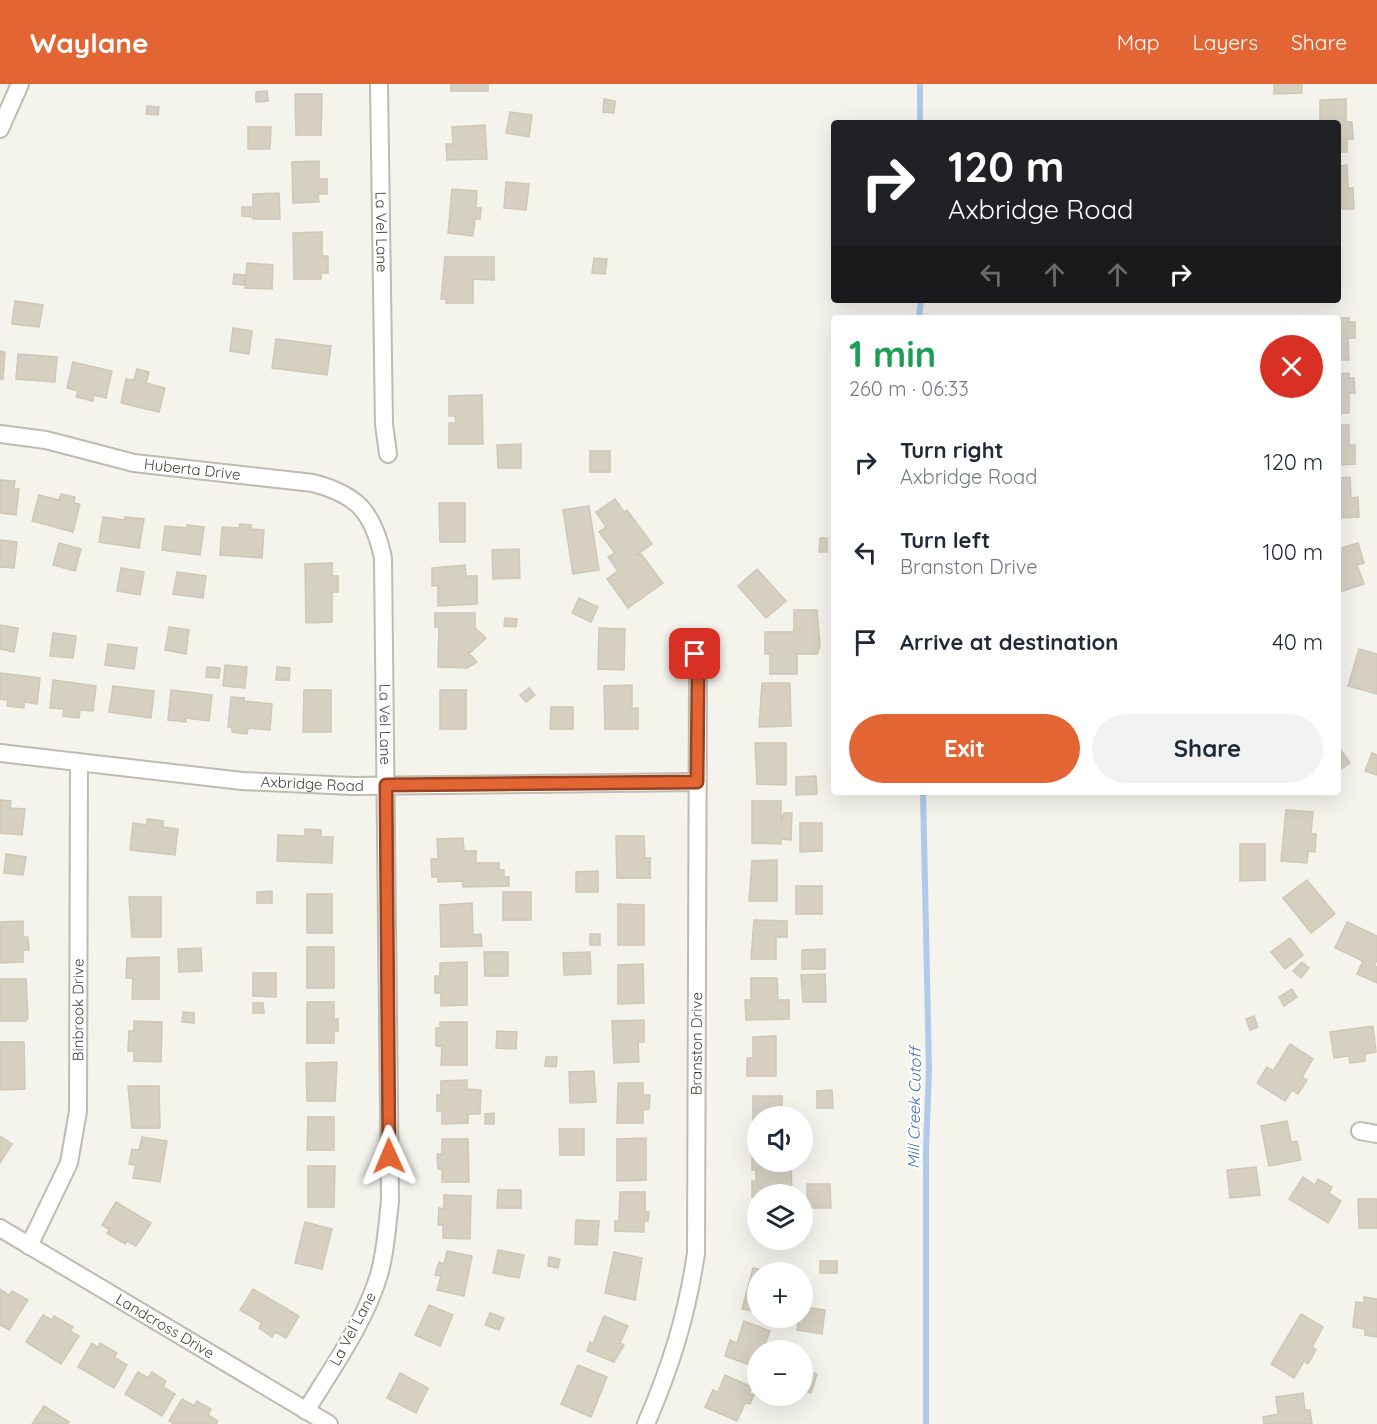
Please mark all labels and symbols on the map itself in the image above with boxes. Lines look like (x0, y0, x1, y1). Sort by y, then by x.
street label: La Vel Lane (372, 191, 392, 273)
street label: Huberta Drive (143, 454, 242, 484)
pin (669, 628, 720, 679)
street label: La Vel Lane (375, 684, 395, 765)
street label: Axbridge Road (260, 772, 364, 795)
street label: Binbrook Drive (68, 959, 87, 1061)
street label: Branston Drive (687, 992, 706, 1095)
water label: Mill Creek Cutoff (903, 1043, 925, 1169)
position arrow (357, 1124, 421, 1188)
street label: Landcross Drive (112, 1289, 218, 1363)
street label: La Vel Lane (325, 1289, 380, 1369)

